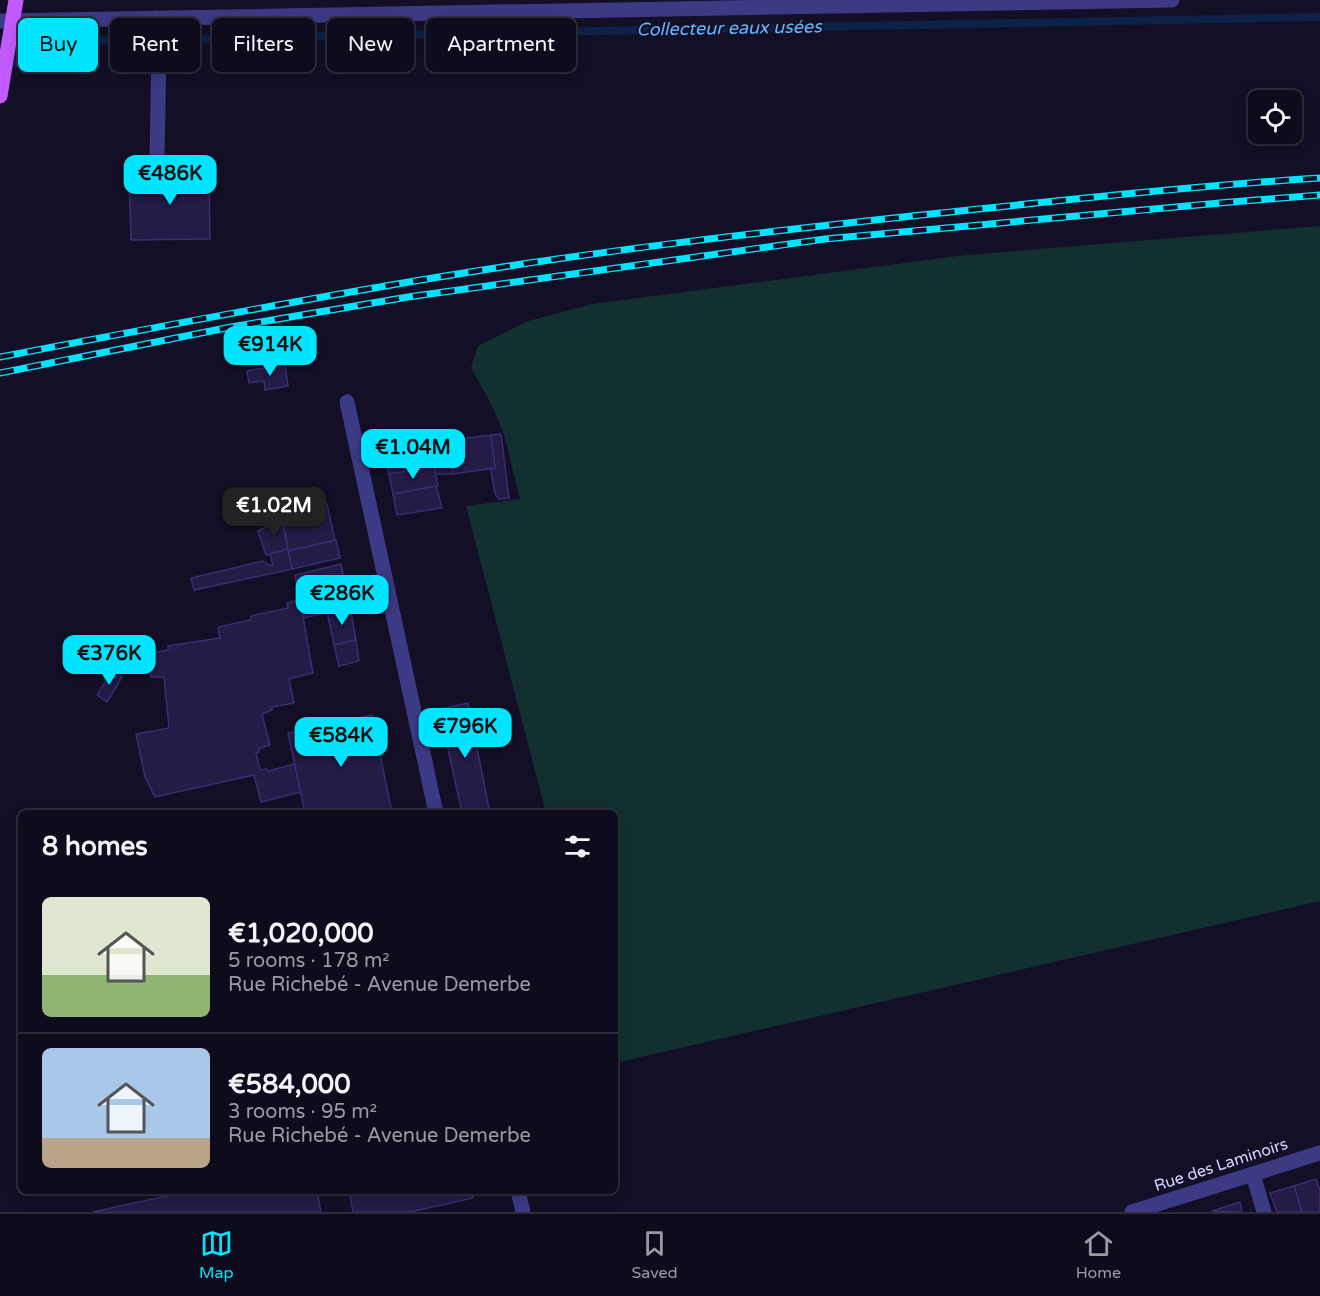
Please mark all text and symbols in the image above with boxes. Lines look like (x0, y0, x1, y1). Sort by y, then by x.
water label: Collecteur eaux usées (636, 15, 823, 41)
chip: Buy (18, 18, 98, 72)
chip: Rent (110, 18, 200, 72)
chip: Filters (212, 18, 315, 72)
chip: New (327, 18, 414, 72)
chip: Apartment (426, 18, 576, 72)
map controls (1248, 90, 1302, 144)
button: locate (1248, 90, 1302, 144)
pin: €486K (128, 155, 212, 206)
text: €486K (138, 162, 202, 186)
pin: €914K (228, 326, 312, 377)
text: €914K (238, 333, 302, 357)
pin: €1.04M (364, 429, 462, 480)
text: €1.04M (375, 436, 451, 460)
pin: €1.02M (225, 487, 323, 538)
text: €1.02M (236, 494, 312, 518)
pin: €286K (300, 575, 384, 626)
text: €286K (310, 582, 374, 606)
pin: €376K (67, 635, 151, 686)
text: €376K (77, 642, 141, 666)
pin: €796K (423, 708, 507, 759)
text: €796K (433, 715, 497, 739)
pin: €584K (299, 717, 383, 768)
text: €584K (309, 724, 373, 748)
icon: filters (561, 830, 594, 863)
text: 8 homes (42, 831, 148, 862)
text: €1,020,000 (228, 918, 374, 949)
icon: home (90, 921, 162, 993)
text: 5 rooms · 178 m² (228, 949, 390, 973)
text: Rue Richebé - Avenue Demerbe (228, 973, 531, 997)
text: €584,000 (228, 1069, 350, 1100)
icon: home (90, 1072, 162, 1144)
text: 3 rooms · 95 m² (228, 1100, 377, 1124)
text: Rue Richebé - Avenue Demerbe (228, 1124, 531, 1148)
street label: Rue des Laminoirs (1152, 1134, 1290, 1196)
tab: Map (199, 1227, 234, 1283)
tab: Saved (631, 1227, 678, 1283)
tab: Home (1076, 1227, 1121, 1283)

